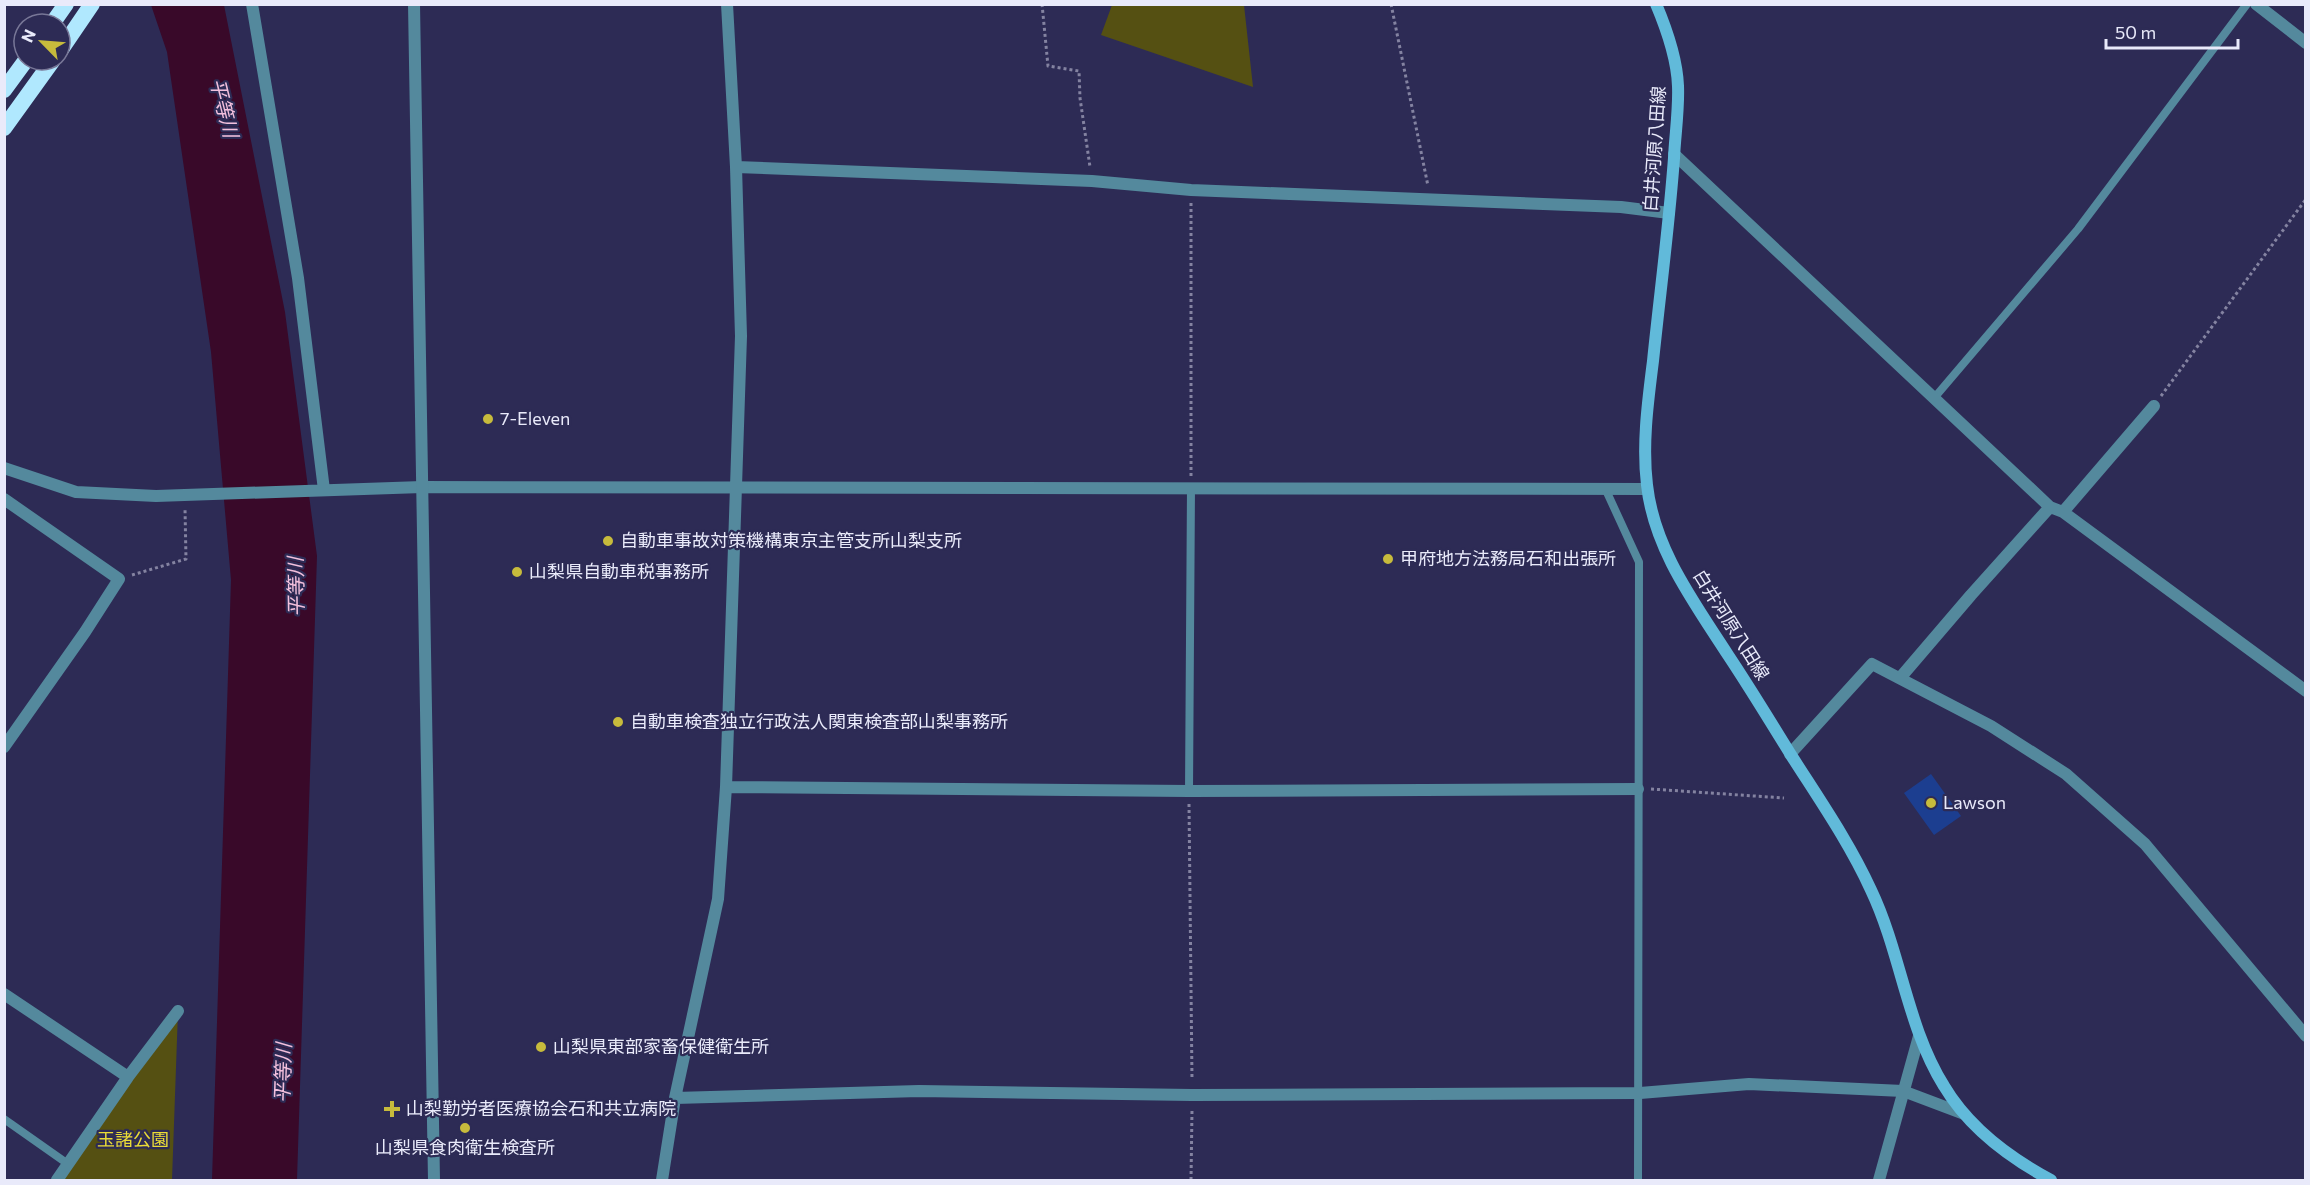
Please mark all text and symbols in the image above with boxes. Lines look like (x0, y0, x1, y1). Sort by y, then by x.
north arrow (12, 12, 72, 72)
scale bar (2106, 12, 2238, 50)
text: 50 m (2115, 21, 2156, 43)
text: N (17, 26, 39, 45)
water label: 平等川 (206, 76, 244, 142)
street label: 白井河原八田線 (1639, 85, 1669, 213)
place label: 7-Eleven (500, 407, 570, 429)
marker: 7-Eleven (481, 412, 495, 426)
place label: 自動車事故対策機構東京主管支所山梨支所 (620, 529, 962, 551)
marker: 自動車事故対策機構東京主管支所山梨支所 (601, 534, 615, 548)
place label: 甲府地方法務局石和出張所 (1400, 547, 1616, 569)
marker: 甲府地方法務局石和出張所 (1381, 552, 1395, 566)
water label: 平等川 (282, 555, 308, 617)
place label: 山梨県自動車税事務所 (529, 560, 709, 582)
marker: 山梨県自動車税事務所 (510, 565, 524, 579)
street label: 白井河原八田線 (1689, 565, 1775, 684)
place label: 自動車検査独立行政法人関東検査部山梨事務所 (630, 710, 1008, 732)
marker: 自動車検査独立行政法人関東検査部山梨事務所 (611, 715, 625, 729)
place label: Lawson (1943, 791, 2006, 813)
marker: Lawson (1924, 796, 1938, 810)
place label: 山梨県東部家畜保健衛生所 (553, 1035, 769, 1057)
marker: 山梨県東部家畜保健衛生所 (534, 1040, 548, 1054)
water label: 平等川 (269, 1041, 295, 1103)
place label: 山梨勤労者医療協会石和共立病院 (406, 1097, 676, 1119)
marker: 山梨勤労者医療協会石和共立病院 (383, 1100, 401, 1118)
marker: 山梨県食肉衛生検査所 (458, 1121, 472, 1135)
park label: 玉諸公園 (97, 1128, 169, 1150)
place label: 山梨県食肉衛生検査所 (375, 1136, 555, 1158)

